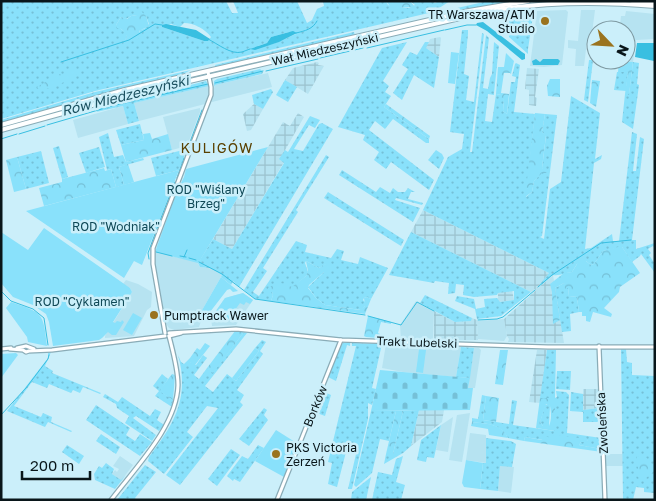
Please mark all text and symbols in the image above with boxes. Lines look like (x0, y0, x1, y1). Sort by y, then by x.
place label: TR Warszawa/ATM Studio (428, 7, 535, 36)
marker: TR Warszawa/ATM Studio (539, 15, 551, 27)
north arrow (586, 20, 636, 70)
street label: Wał Miedzeszyński (270, 29, 380, 69)
text: N (613, 42, 633, 59)
water label: Rów Miedzeszyński (60, 70, 193, 119)
district label: KULIGÓW (181, 139, 253, 156)
park label: ROD "Wiślany Brzeg" (167, 182, 246, 211)
park label: ROD "Wodniak" (72, 219, 160, 234)
park label: ROD "Cyklamen" (35, 294, 129, 309)
place label: Pumptrack Wawer (164, 308, 269, 323)
marker: Pumptrack Wawer (148, 309, 160, 321)
street label: Trakt Lubelski (376, 333, 458, 351)
street label: Borków (300, 383, 330, 429)
street label: Zwoleńska (593, 392, 611, 454)
place label: PKS Victoria Zerzeń (286, 440, 357, 469)
scale bar (22, 448, 90, 480)
marker: PKS Victoria Zerzeń (270, 448, 282, 460)
text: 200 m (30, 456, 74, 474)

